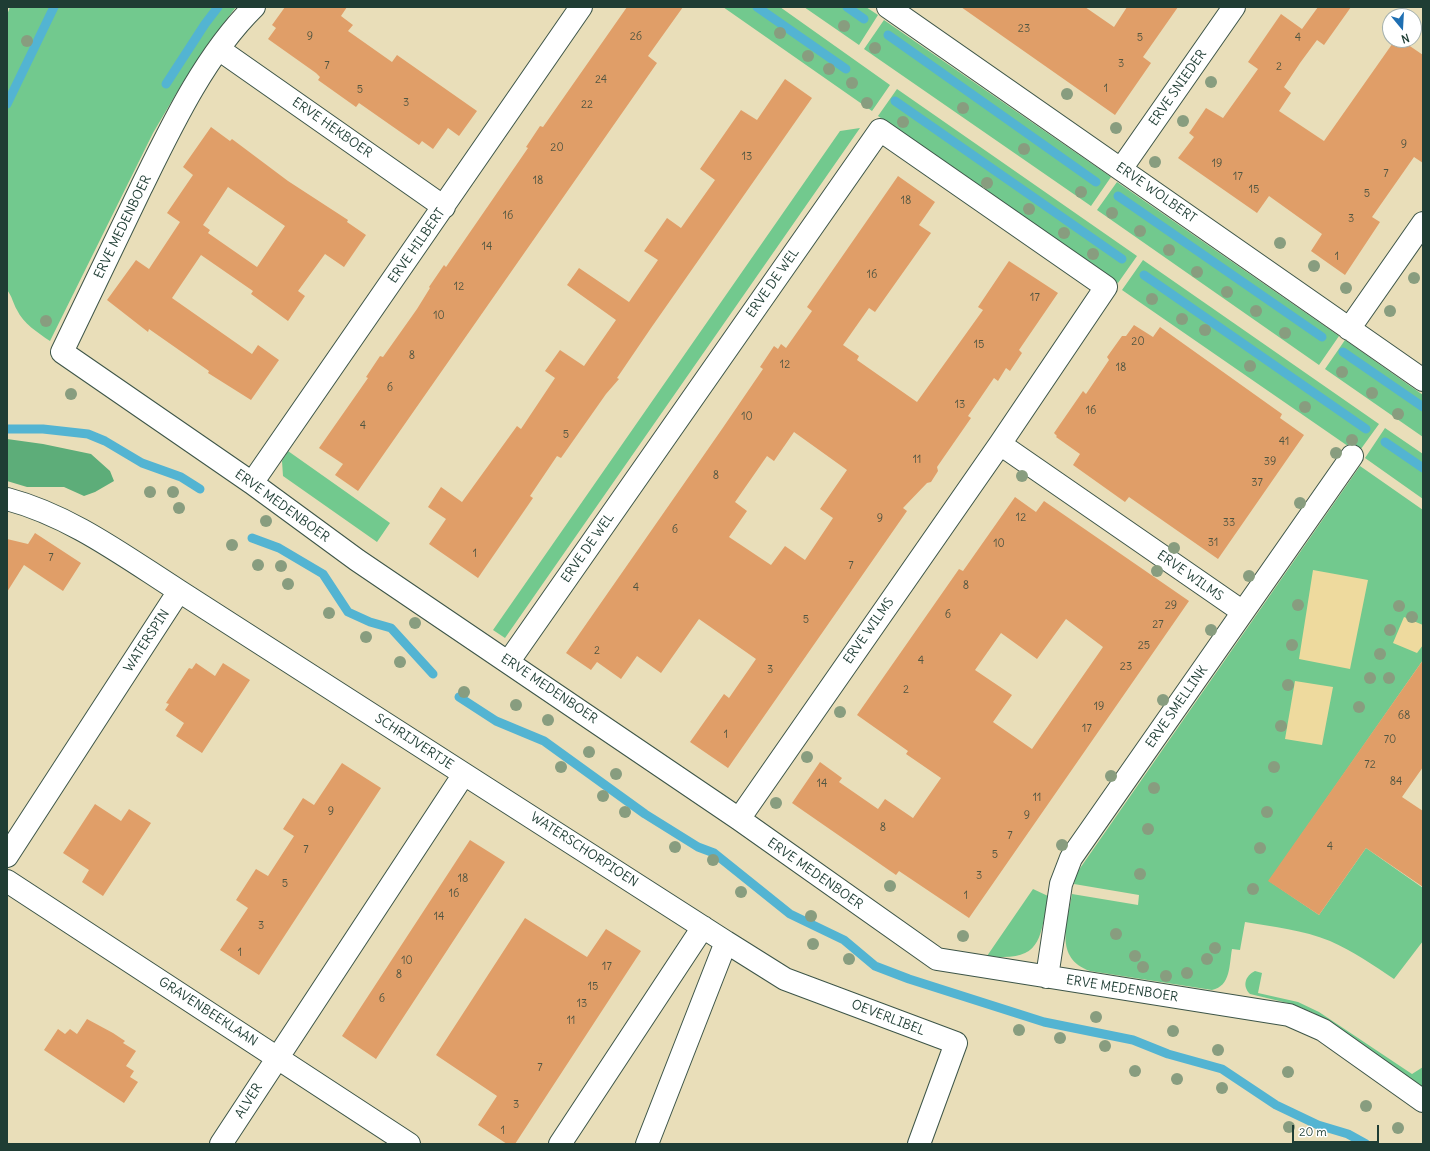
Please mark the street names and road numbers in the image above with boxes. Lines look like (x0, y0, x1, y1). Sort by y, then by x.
street label: ERVE SNIEDER (1146, 47, 1210, 129)
street label: ERVE HEKBOER (289, 95, 375, 161)
street label: ERVE WOLBERT (1113, 159, 1199, 227)
street label: ERVE MEDENBOER (91, 173, 155, 281)
street label: ERVE HILBERT (385, 206, 449, 286)
street label: ERVE DE WEL (743, 245, 803, 321)
street label: ERVE MEDENBOER (232, 466, 332, 546)
street label: ERVE DE WEL (558, 510, 618, 586)
street label: ERVE WILMS (1154, 547, 1226, 605)
street label: ERVE WILMS (840, 595, 898, 667)
street label: WATERSPIN (121, 607, 173, 675)
street label: ERVE MEDENBOER (498, 651, 600, 727)
street label: ERVE SMELLINK (1143, 663, 1211, 751)
street label: SCHRIJVERTJE (372, 711, 456, 773)
street label: WATERSCHORPIOEN (527, 809, 641, 891)
street label: ERVE MEDENBOER (764, 835, 866, 913)
street label: ERVE MEDENBOER (1065, 972, 1179, 1006)
street label: GRAVENBEEKLAAN (156, 974, 260, 1050)
street label: OEVERLIBEL (849, 997, 927, 1039)
street label: ALVER (232, 1081, 266, 1121)

